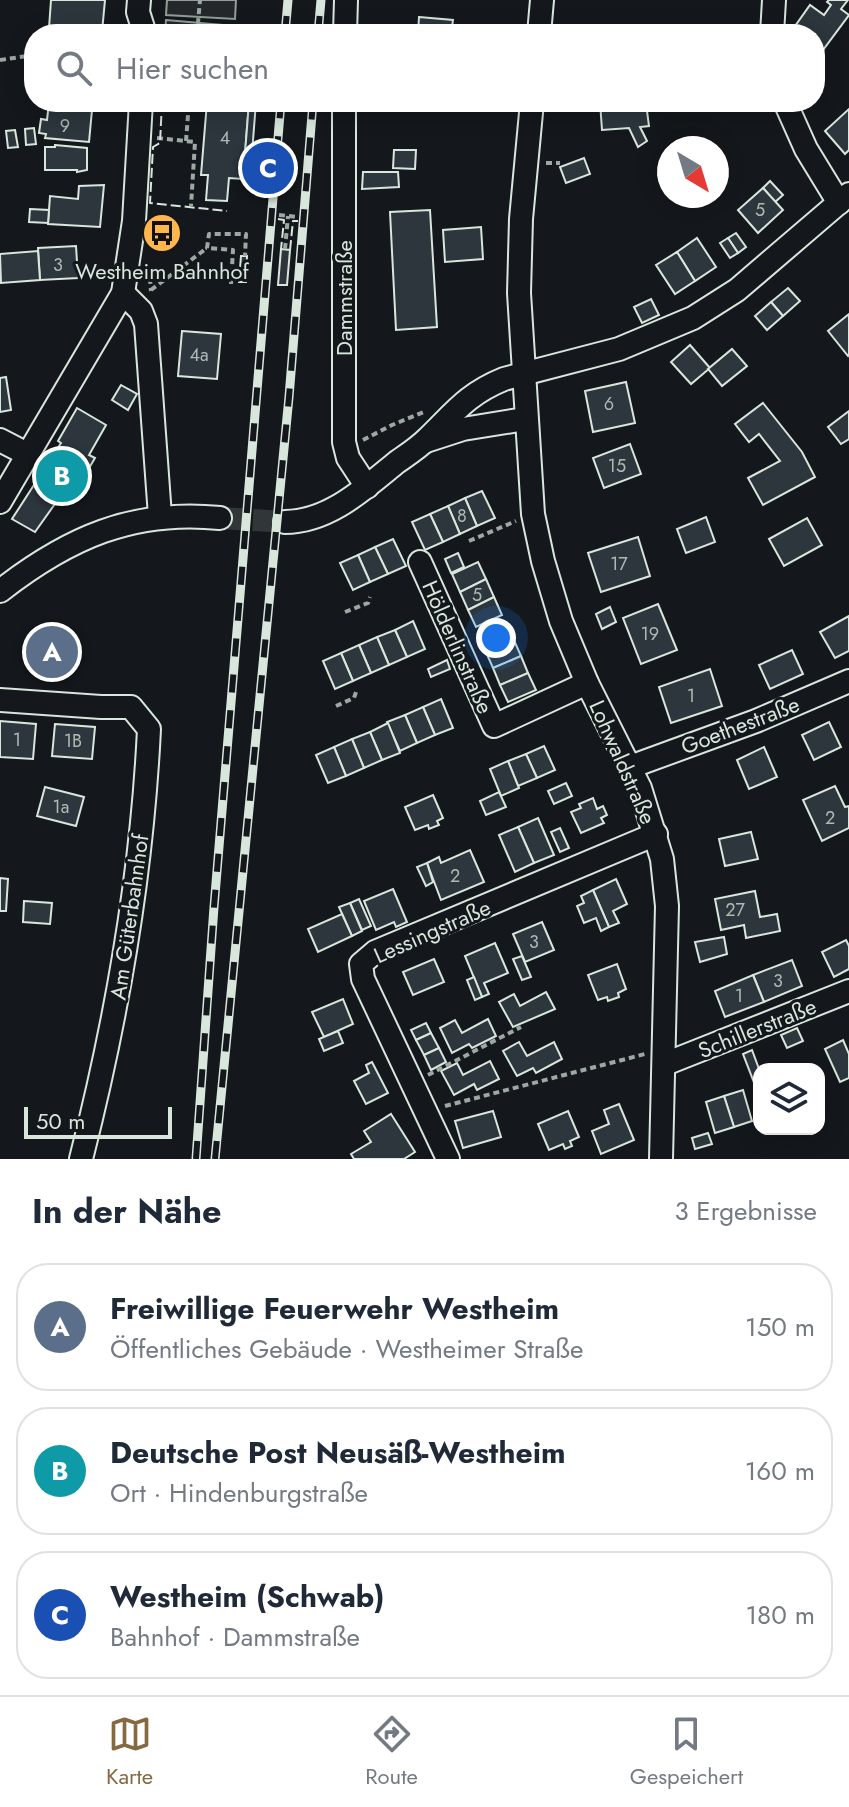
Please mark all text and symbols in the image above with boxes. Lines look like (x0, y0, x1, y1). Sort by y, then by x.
search box (24, 24, 825, 112)
icon: search (52, 46, 96, 90)
text: Hier suchen (116, 47, 269, 90)
house number: 9 (60, 113, 70, 139)
house number: 4 (220, 125, 230, 151)
north arrow (657, 136, 729, 208)
pin: C (242, 138, 294, 198)
house number: 5 (755, 197, 765, 223)
bus stop icon: Westheim Bahnhof (141, 212, 183, 254)
street label: Dammstraße (328, 240, 360, 356)
house number: 3 (53, 252, 63, 278)
place label: Westheim Bahnhof (75, 255, 250, 287)
house number: 4a (189, 342, 209, 368)
house number: 6 (604, 391, 614, 417)
pin: B (36, 446, 88, 506)
house number: 15 (608, 453, 626, 479)
house number: 8 (457, 503, 467, 529)
house number: 17 (610, 551, 628, 577)
street label: Hölderlinstraße (414, 575, 502, 719)
house number: 5 (472, 582, 482, 608)
your location (476, 618, 516, 658)
house number: 19 (641, 621, 659, 647)
pin: A (26, 622, 78, 682)
house number: 1 (687, 683, 695, 709)
street label: Goethestraße (676, 688, 804, 762)
street label: Lohwaldstraße (581, 695, 665, 829)
house number: 1 (13, 727, 21, 753)
house number: 1B (64, 728, 82, 754)
house number: 1a (53, 794, 69, 820)
house number: 2 (825, 805, 835, 831)
street label: Am Güterbahnhof (102, 831, 157, 1002)
house number: 2 (450, 863, 460, 889)
street label: Lessingstraße (368, 891, 496, 971)
house number: 27 (725, 897, 745, 923)
house number: 3 (529, 929, 539, 955)
house number: 3 (773, 968, 783, 994)
house number: 1 (735, 983, 743, 1009)
street label: Schillerstraße (693, 990, 821, 1066)
map controls (753, 1063, 825, 1135)
button: layers (753, 1063, 825, 1135)
scale bar (24, 1103, 172, 1139)
text: 50 m (36, 1105, 85, 1137)
text: In der Nähe (32, 1187, 222, 1236)
text: 3 Ergebnisse (674, 1192, 817, 1230)
text: Freiwillige Feuerwehr Westheim (110, 1287, 559, 1330)
text: A (50, 1308, 70, 1346)
text: 150 m (745, 1308, 815, 1346)
text: Öffentliches Gebäude · Westheimer Straße (110, 1330, 583, 1368)
text: Deutsche Post Neusäß-Westheim (110, 1431, 566, 1474)
text: B (51, 1452, 69, 1490)
text: 160 m (745, 1452, 815, 1490)
text: Ort · Hindenburgstraße (110, 1474, 368, 1512)
text: Westheim (Schwab) (110, 1575, 385, 1618)
text: C (51, 1596, 69, 1634)
text: 180 m (745, 1596, 815, 1634)
text: Bahnhof · Dammstraße (110, 1618, 360, 1656)
tab: Karte (106, 1712, 153, 1792)
tab: Route (365, 1712, 418, 1792)
tab: Gespeichert (630, 1712, 743, 1792)

